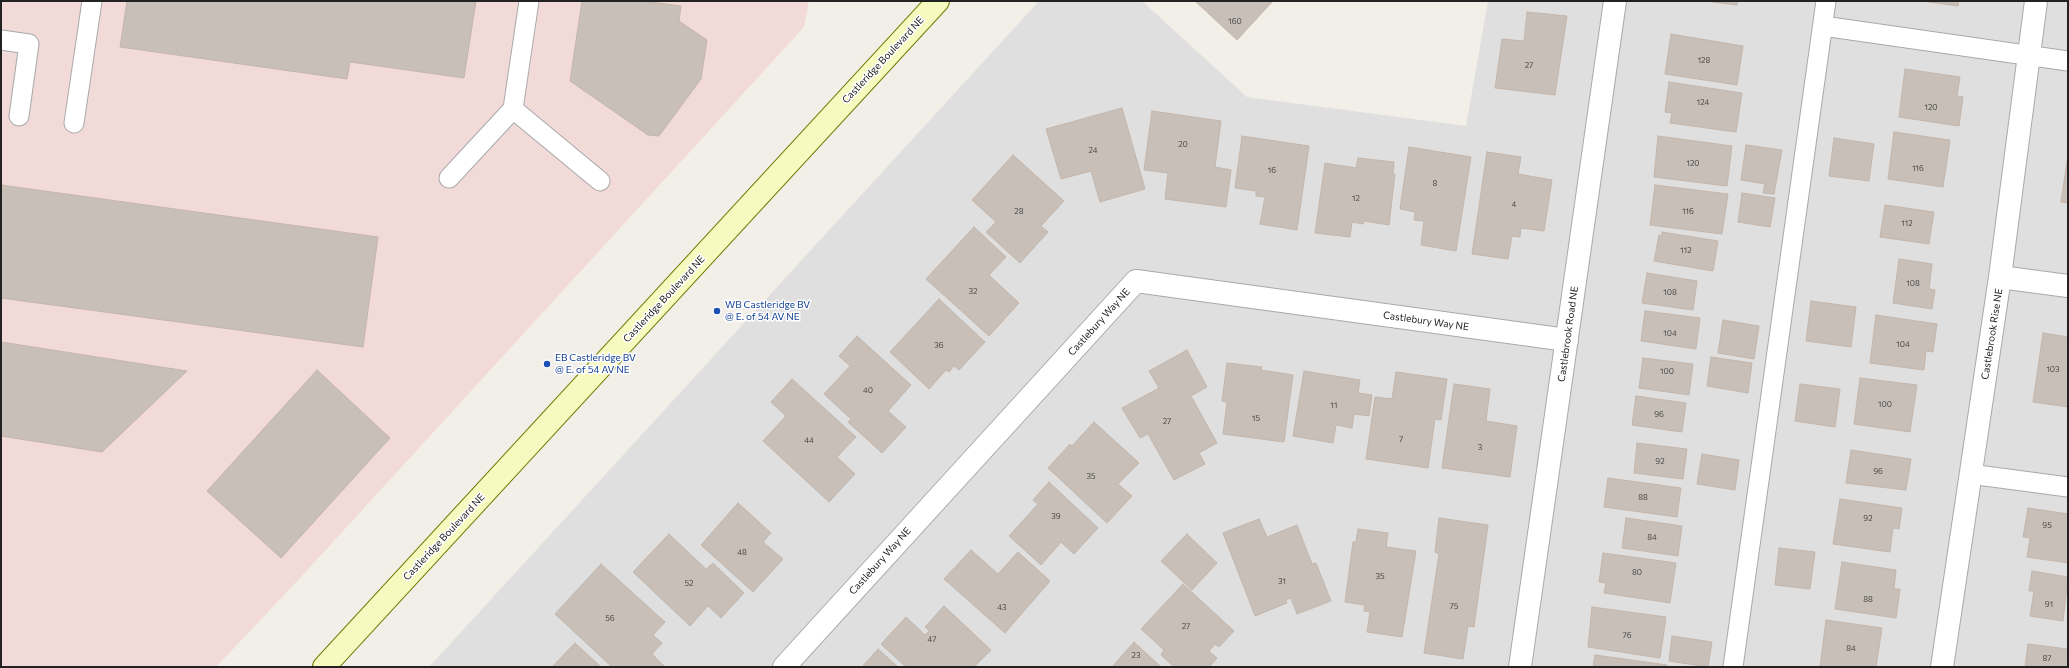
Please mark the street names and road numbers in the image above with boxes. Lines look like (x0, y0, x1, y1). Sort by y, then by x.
street label: Castleridge Boulevard NE (840, 14, 926, 106)
street label: Castleridge Boulevard NE (621, 253, 707, 345)
street label: Castlebrook Road NE (1555, 285, 1581, 383)
street label: Castlebury Way NE (1066, 286, 1132, 358)
street label: Castlebrook Rise NE (1979, 288, 2005, 380)
street label: Castlebury Way NE (1382, 309, 1470, 333)
street label: Castleridge Boulevard NE (401, 491, 487, 583)
street label: Castlebury Way NE (847, 525, 913, 597)

